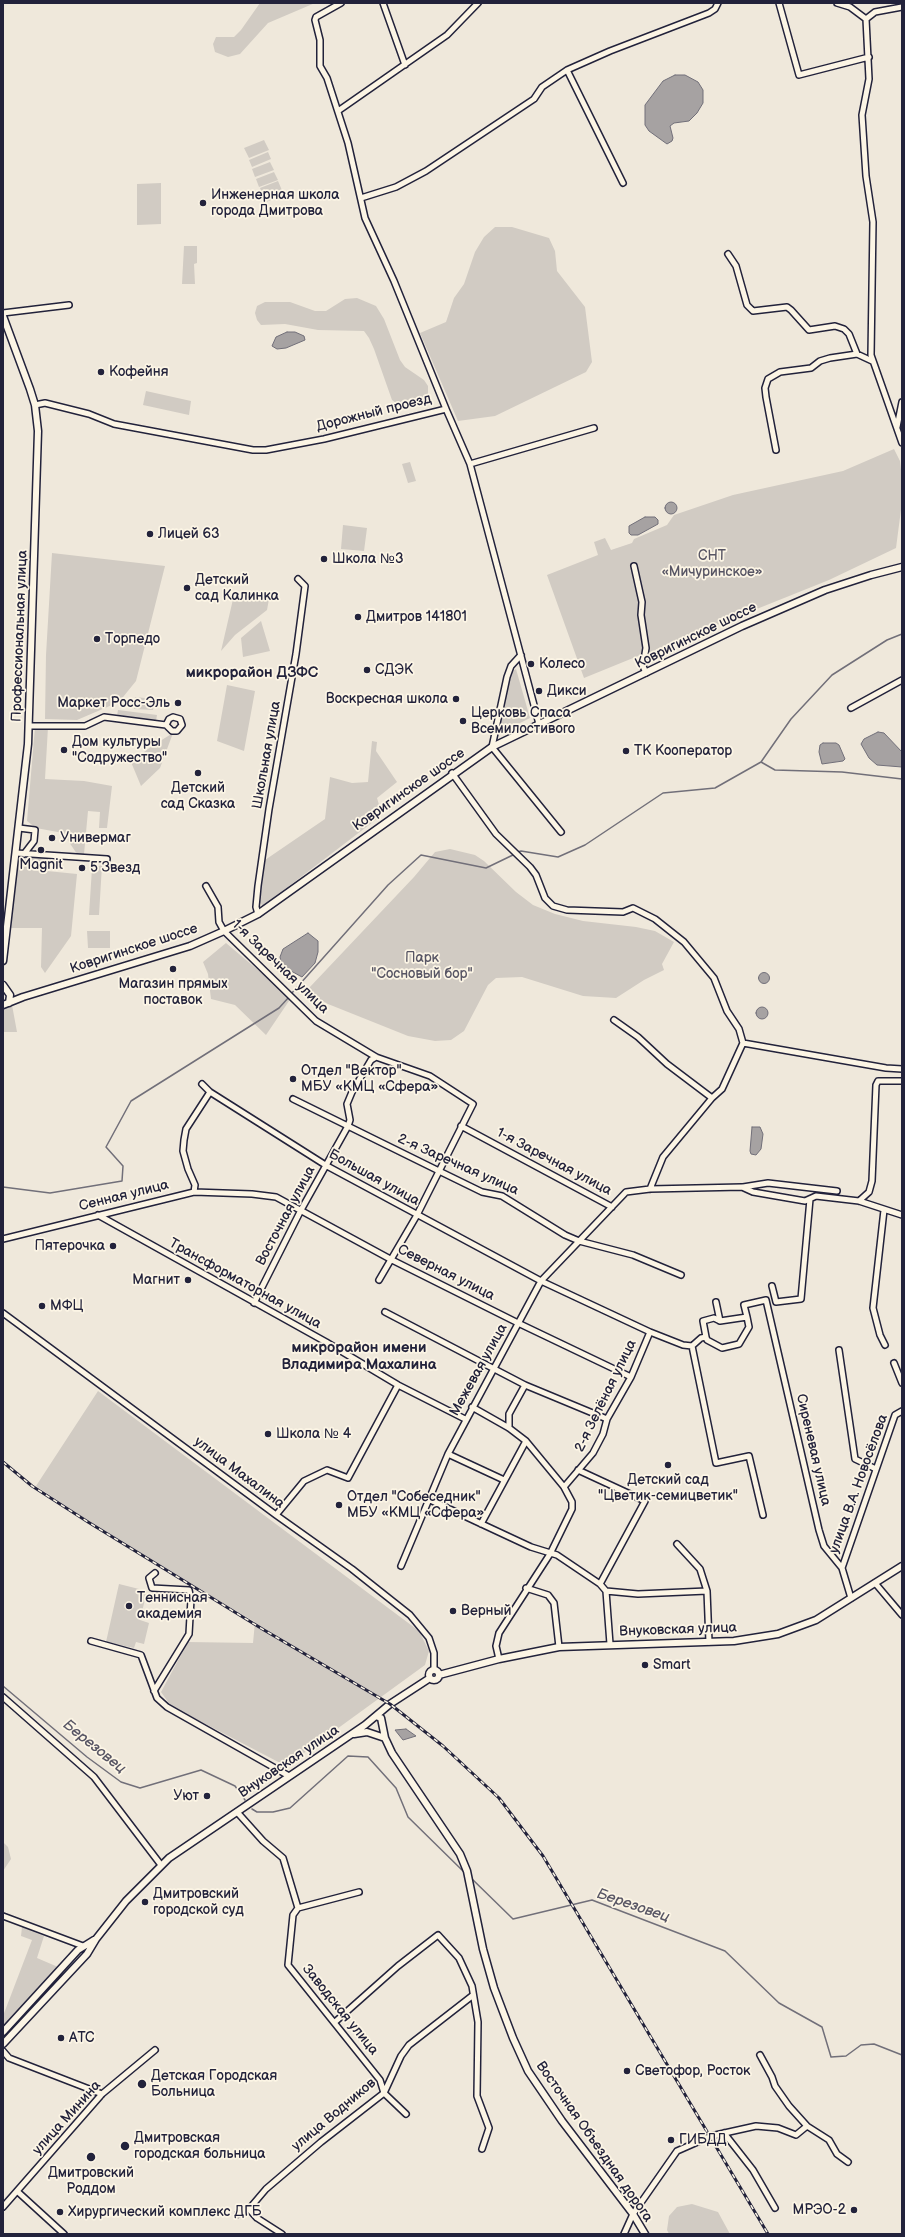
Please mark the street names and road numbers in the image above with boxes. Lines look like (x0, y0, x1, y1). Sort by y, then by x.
street label: Дорожный проезд (315, 391, 433, 435)
street label: Профессиональная улица (9, 550, 31, 722)
street label: Ковригинское шоссе (632, 599, 760, 673)
street label: Школьная улица (249, 700, 285, 810)
street label: Ковригинское шоссе (350, 745, 468, 835)
street label: 1-я Заречная улица (228, 917, 332, 1017)
street label: Ковригинское шоссе (68, 920, 200, 978)
street label: 1-я Заречная улица (494, 1125, 614, 1199)
street label: 2-я Заречная улица (395, 1131, 521, 1199)
street label: Большая улица (326, 1146, 422, 1210)
street label: Восточная улица (253, 1163, 319, 1269)
street label: Сенная улица (77, 1177, 171, 1215)
street label: Трансформаторная улица (166, 1235, 324, 1333)
street label: Северная улица (395, 1241, 497, 1305)
street label: Межевая улица (447, 1321, 511, 1419)
street label: 2-я Зелёная улица (571, 1337, 641, 1455)
street label: Сиреневая улица (792, 1392, 834, 1508)
street label: улица В.А. Новосёлова (826, 1412, 892, 1556)
street label: улица Махалина (190, 1434, 288, 1512)
street label: Внуковская улица (619, 1620, 737, 1640)
street label: Внуковская улица (235, 1722, 343, 1802)
street label: Заводская улица (298, 1961, 382, 2059)
street label: Восточная Объездная дорога (532, 2058, 656, 2226)
street label: улица Водников (289, 2075, 379, 2155)
street label: улица Минина (29, 2077, 105, 2159)

